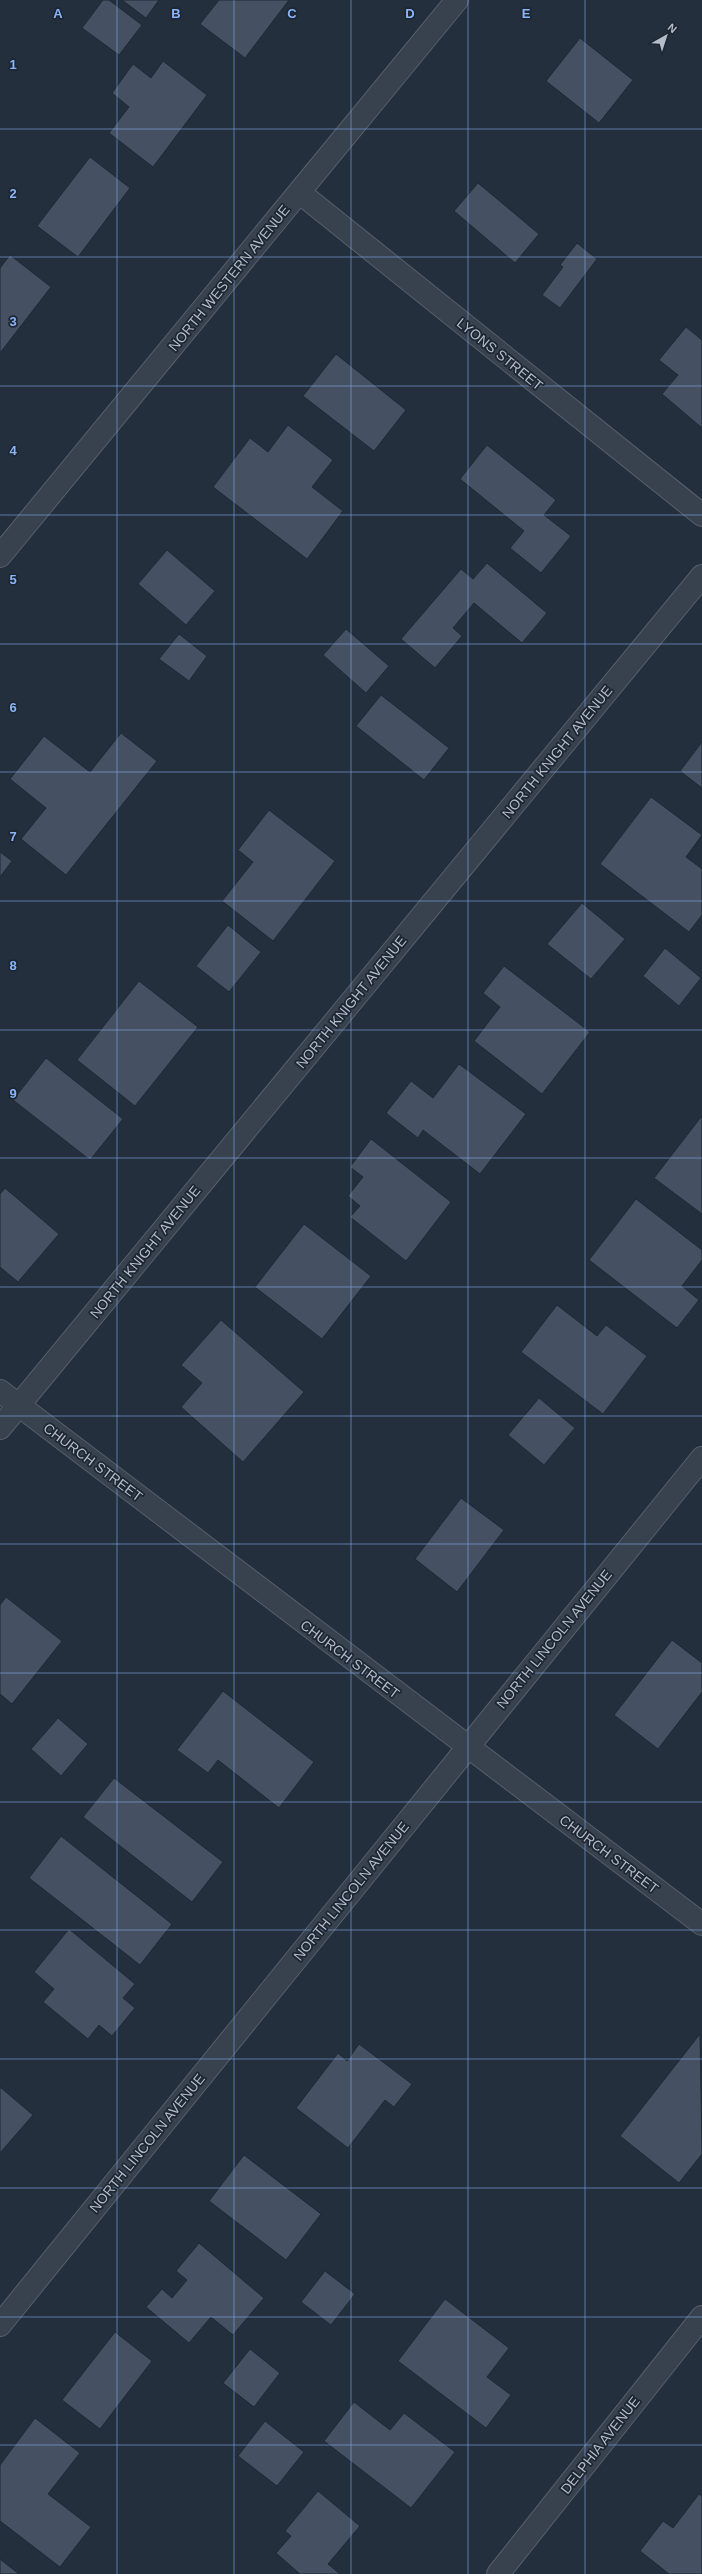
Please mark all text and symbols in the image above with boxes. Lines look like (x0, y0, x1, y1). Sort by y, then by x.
text: A (53, 6, 63, 21)
text: B (171, 6, 181, 21)
text: C (287, 6, 297, 21)
text: D (405, 6, 415, 21)
text: E (522, 6, 531, 21)
north arrow (646, 16, 686, 56)
text: N (665, 21, 679, 35)
text: 1 (9, 57, 17, 72)
text: 2 (9, 186, 17, 201)
street label: NORTH WESTERN AVENUE (165, 202, 293, 354)
text: 3 (9, 314, 17, 329)
street label: LYONS STREET (454, 315, 546, 394)
text: 4 (9, 443, 17, 458)
text: 5 (9, 572, 17, 587)
street label: NORTH KNIGHT AVENUE (499, 683, 615, 821)
text: 6 (9, 700, 17, 715)
text: 7 (9, 829, 17, 844)
street label: NORTH KNIGHT AVENUE (293, 933, 409, 1071)
text: 8 (9, 958, 17, 973)
text: 9 (9, 1086, 17, 1101)
street label: NORTH KNIGHT AVENUE (87, 1183, 203, 1321)
street label: CHURCH STREET (40, 1420, 146, 1505)
street label: NORTH LINCOLN AVENUE (493, 1566, 615, 1712)
street label: CHURCH STREET (297, 1617, 403, 1702)
street label: CHURCH STREET (556, 1812, 662, 1897)
street label: NORTH LINCOLN AVENUE (290, 1818, 412, 1964)
street label: NORTH LINCOLN AVENUE (86, 2070, 208, 2216)
street label: DELPHIA AVENUE (557, 2393, 643, 2497)

